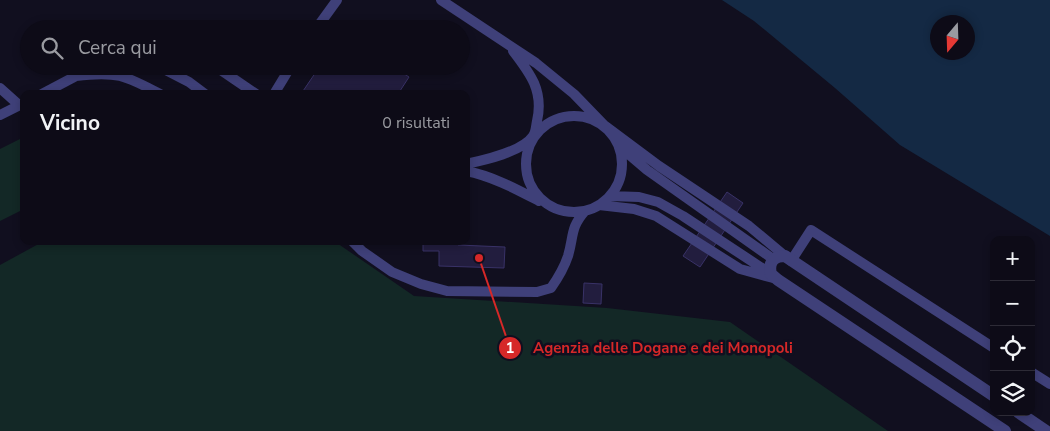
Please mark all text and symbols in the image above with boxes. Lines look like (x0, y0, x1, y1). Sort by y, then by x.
north arrow (930, 15, 975, 60)
search box (20, 20, 470, 75)
icon: search (38, 34, 66, 62)
text: Cerca qui (78, 35, 157, 61)
text: Vicino (40, 109, 100, 137)
text: 0 risultati (382, 112, 450, 134)
map controls (990, 236, 1035, 416)
button: + (990, 236, 1035, 281)
button: − (990, 281, 1035, 326)
button: locate (990, 326, 1035, 371)
callout: Agenzia delle Dogane e dei Monopoli (498, 333, 802, 363)
text: 1 (505, 338, 515, 358)
text: Agenzia delle Dogane e dei Monopoli (533, 338, 793, 358)
button: layers (990, 371, 1035, 416)

